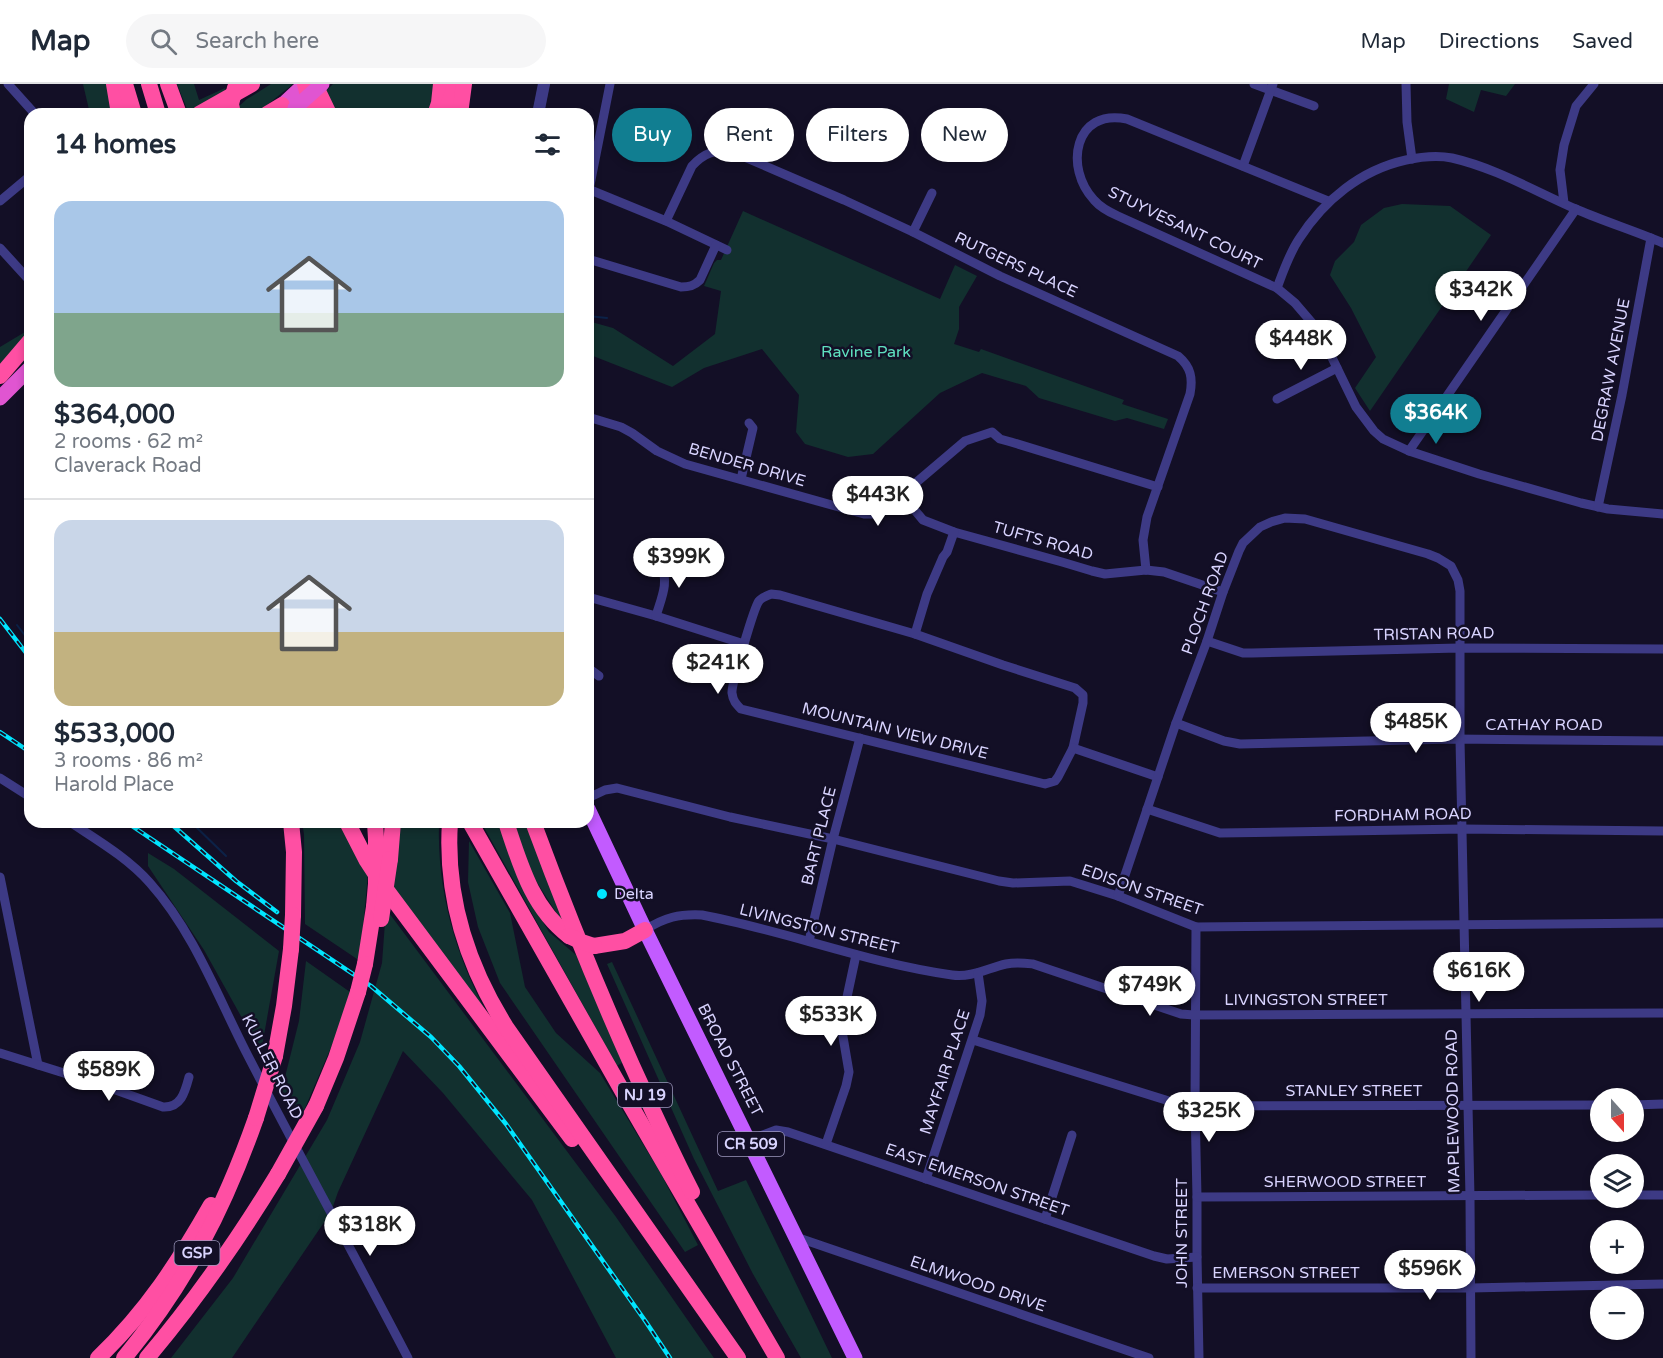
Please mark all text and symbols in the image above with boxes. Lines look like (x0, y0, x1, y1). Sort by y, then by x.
search box (126, 14, 546, 68)
text: Map (30, 24, 90, 58)
icon: search (147, 25, 180, 58)
text: Search here (195, 28, 319, 54)
text: Map (1360, 29, 1406, 54)
text: Directions (1439, 29, 1539, 54)
text: Saved (1572, 29, 1633, 54)
chip: Buy (612, 108, 692, 162)
chip: Rent (704, 108, 794, 162)
chip: Filters (806, 108, 909, 162)
chip: New (921, 108, 1008, 162)
icon: filters (531, 128, 564, 161)
text: 14 homes (54, 129, 176, 160)
street label: STUYVESANT COURT (1105, 182, 1265, 274)
street label: RUTGERS PLACE (951, 228, 1081, 302)
icon: home (255, 240, 363, 348)
pin: $342K (1439, 271, 1523, 322)
text: $342K (1449, 278, 1513, 302)
street label: DEGRAW AVENUE (1587, 297, 1635, 443)
pin: $448K (1259, 320, 1343, 371)
text: $448K (1269, 327, 1333, 351)
park label: Ravine Park (821, 342, 911, 362)
pin: $364K (1394, 394, 1478, 445)
text: $364,000 (54, 399, 175, 430)
text: $364K (1404, 401, 1468, 425)
text: 2 rooms · 62 m² (54, 430, 203, 454)
street label: BENDER DRIVE (686, 439, 808, 491)
text: Claverack Road (54, 454, 202, 478)
pin: $443K (836, 476, 920, 527)
text: $443K (846, 483, 910, 507)
street label: TUFTS ROAD (991, 517, 1095, 565)
pin: $399K (637, 538, 721, 589)
text: $399K (647, 545, 711, 569)
street label: PLOCH ROAD (1177, 549, 1233, 657)
icon: home (255, 559, 363, 667)
street label: TRISTAN ROAD (1373, 623, 1495, 645)
pin: $241K (676, 644, 760, 695)
text: $241K (686, 651, 750, 675)
street label: MOUNTAIN VIEW DRIVE (800, 698, 990, 764)
pin: $485K (1374, 703, 1458, 754)
text: $485K (1384, 710, 1448, 734)
street label: CATHAY ROAD (1485, 715, 1603, 735)
text: $533,000 (54, 718, 175, 749)
text: 3 rooms · 86 m² (54, 749, 203, 773)
text: Harold Place (54, 773, 174, 797)
street label: BART PLACE (797, 785, 841, 887)
street label: FORDHAM ROAD (1334, 804, 1472, 826)
street label: EDISON STREET (1079, 860, 1206, 920)
place label: Delta (614, 884, 654, 904)
marker: Delta (595, 887, 609, 901)
street label: LIVINGSTON STREET (737, 900, 901, 959)
pin: $616K (1437, 952, 1521, 1003)
text: $616K (1447, 959, 1511, 983)
pin: $749K (1108, 966, 1192, 1017)
text: $749K (1118, 973, 1182, 997)
street label: LIVINGSTON STREET (1224, 990, 1388, 1010)
pin: $533K (789, 996, 873, 1047)
street label: BROAD STREET (693, 1000, 767, 1120)
text: $533K (799, 1003, 863, 1027)
street label: MAYFAIR PLACE (915, 1007, 975, 1137)
street label: KULLER ROAD (237, 1011, 307, 1123)
street label: MAPLEWOOD ROAD (1442, 1029, 1464, 1193)
pin: $589K (67, 1051, 151, 1102)
text: $589K (77, 1058, 141, 1082)
street label: STANLEY STREET (1285, 1081, 1423, 1101)
road number: NJ 19 (618, 1083, 672, 1107)
north arrow (1590, 1088, 1644, 1142)
map controls (1590, 1088, 1644, 1340)
pin: $325K (1167, 1092, 1251, 1143)
text: $325K (1177, 1099, 1241, 1123)
road number: CR 509 (718, 1132, 784, 1156)
street label: EAST EMERSON STREET (883, 1139, 1072, 1221)
button: layers (1590, 1154, 1644, 1208)
street label: SHERWOOD STREET (1264, 1172, 1426, 1192)
street label: JOHN STREET (1172, 1178, 1192, 1288)
pin: $318K (328, 1206, 412, 1257)
text: $318K (338, 1213, 402, 1237)
button: + (1590, 1220, 1644, 1274)
road number: GSP (174, 1241, 220, 1265)
pin: $596K (1388, 1250, 1472, 1301)
street label: ELMWOOD DRIVE (907, 1251, 1049, 1317)
text: $596K (1398, 1257, 1462, 1281)
street label: EMERSON STREET (1212, 1263, 1360, 1283)
button: − (1590, 1286, 1644, 1340)

